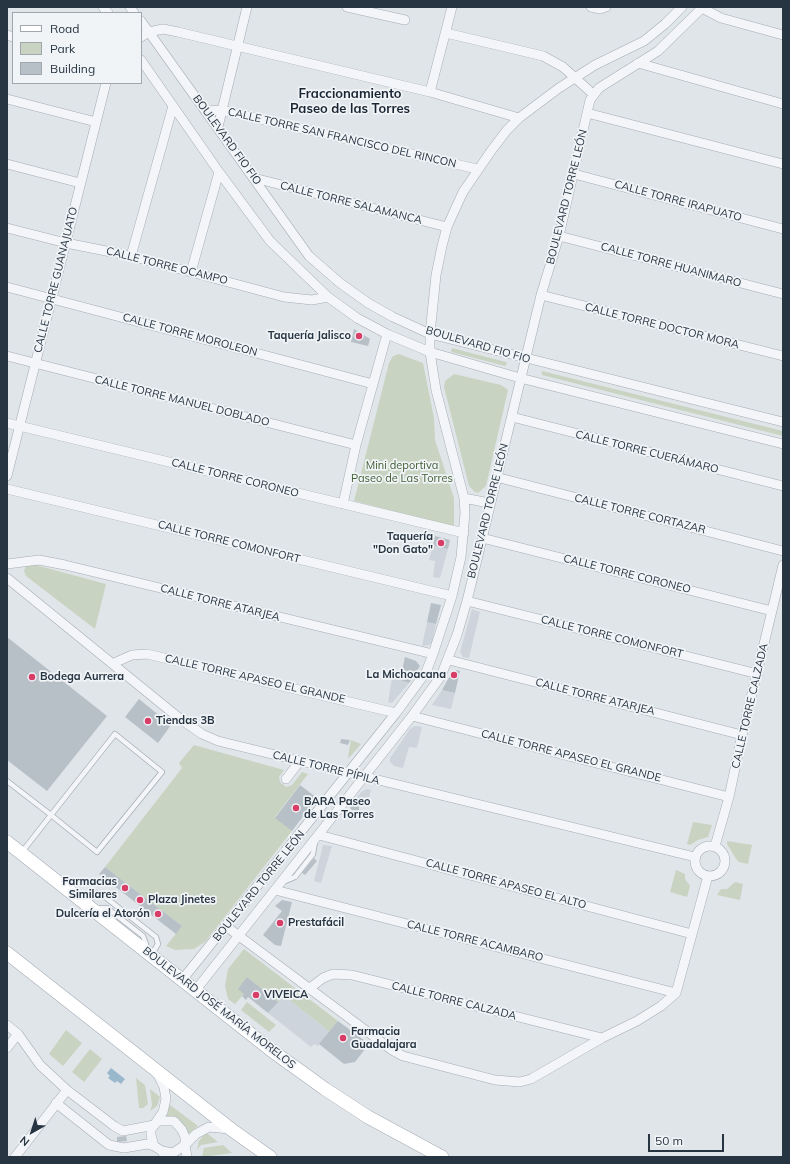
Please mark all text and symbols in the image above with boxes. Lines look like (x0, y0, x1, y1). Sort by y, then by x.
legend (12, 12, 142, 84)
text: Road (50, 21, 79, 36)
text: Park (50, 41, 75, 56)
text: Building (50, 61, 95, 76)
district label: Fraccionamiento Paseo de las Torres (290, 86, 410, 117)
street label: BOULEVARD FIO FIO (190, 92, 264, 188)
street label: CALLE TORRE SAN FRANCISCO DEL RINCON (226, 105, 458, 171)
street label: BOULEVARD TORRE LEÓN (544, 128, 590, 266)
street label: CALLE TORRE IRAPUATO (613, 178, 743, 224)
street label: CALLE TORRE SALAMANCA (279, 179, 423, 227)
street label: CALLE TORRE GUANAJUATO (31, 206, 81, 354)
street label: CALLE TORRE HUANIMARO (599, 240, 743, 290)
street label: CALLE TORRE OCAMPO (105, 244, 229, 288)
street label: CALLE TORRE DOCTOR MORA (583, 300, 741, 352)
street label: CALLE TORRE MOROLEON (121, 311, 259, 359)
street label: BOULEVARD FIO FIO (424, 324, 532, 366)
place label: Taquería Jalisco (268, 329, 351, 343)
marker: Taquería Jalisco (354, 331, 364, 341)
street label: CALLE TORRE MANUEL DOBLADO (93, 373, 271, 429)
street label: CALLE TORRE CUERÁMARO (574, 428, 720, 476)
street label: BOULEVARD TORRE LEÓN (465, 442, 511, 580)
street label: CALLE TORRE CORONEO (170, 456, 300, 500)
park label: Mini deportiva Paseo de Las Torres (351, 459, 453, 485)
street label: CALLE TORRE CORTAZAR (573, 491, 707, 537)
street label: CALLE TORRE COMONFORT (156, 518, 302, 566)
place label: Taquería "Don Gato" (373, 530, 433, 556)
marker: Taquería "Don Gato" (436, 538, 446, 548)
street label: CALLE TORRE CORONEO (562, 552, 692, 596)
street label: CALLE TORRE ATARJEA (159, 582, 281, 624)
street label: CALLE TORRE COMONFORT (539, 613, 685, 661)
street label: CALLE TORRE CALZADA (729, 642, 771, 770)
street label: CALLE TORRE APASEO EL GRANDE (163, 652, 347, 706)
place label: La Michoacana (366, 668, 446, 682)
place label: Bodega Aurrera (40, 670, 124, 684)
marker: La Michoacana (449, 670, 459, 680)
marker: Bodega Aurrera (27, 672, 37, 682)
street label: CALLE TORRE ATARJEA (534, 676, 656, 718)
place label: Tiendas 3B (156, 714, 215, 728)
marker: Tiendas 3B (143, 716, 153, 726)
street label: CALLE TORRE APASEO EL GRANDE (480, 727, 662, 785)
street label: CALLE TORRE PÍPILA (271, 748, 381, 788)
place label: BARA Paseo de Las Torres (304, 795, 374, 821)
marker: BARA Paseo de Las Torres (291, 803, 301, 813)
street label: BOULEVARD TORRE LEÓN (210, 828, 308, 944)
street label: CALLE TORRE APASEO EL ALTO (424, 856, 588, 912)
place label: Farmacias Similares (62, 875, 117, 901)
marker: Farmacias Similares (120, 883, 130, 893)
place label: Plaza Jinetes (148, 893, 216, 907)
marker: Plaza Jinetes (135, 895, 145, 905)
place label: Dulcería el Atorón (56, 907, 150, 921)
marker: Dulcería el Atorón (153, 909, 163, 919)
place label: Prestafácil (288, 916, 344, 930)
marker: Prestafácil (275, 918, 285, 928)
street label: CALLE TORRE ACAMBARO (405, 918, 545, 964)
street label: BOULEVARD JOSÉ MARÍA MORELOS (140, 944, 298, 1072)
street label: CALLE TORRE CALZADA (390, 979, 518, 1023)
place label: VIVEICA (264, 988, 308, 1002)
marker: VIVEICA (251, 990, 261, 1000)
place label: Farmacia Guadalajara (351, 1025, 417, 1051)
marker: Farmacia Guadalajara (338, 1033, 348, 1043)
north arrow (12, 1112, 52, 1152)
scale bar (650, 1126, 726, 1152)
text: N (17, 1133, 32, 1149)
text: 50 m (655, 1133, 683, 1148)

